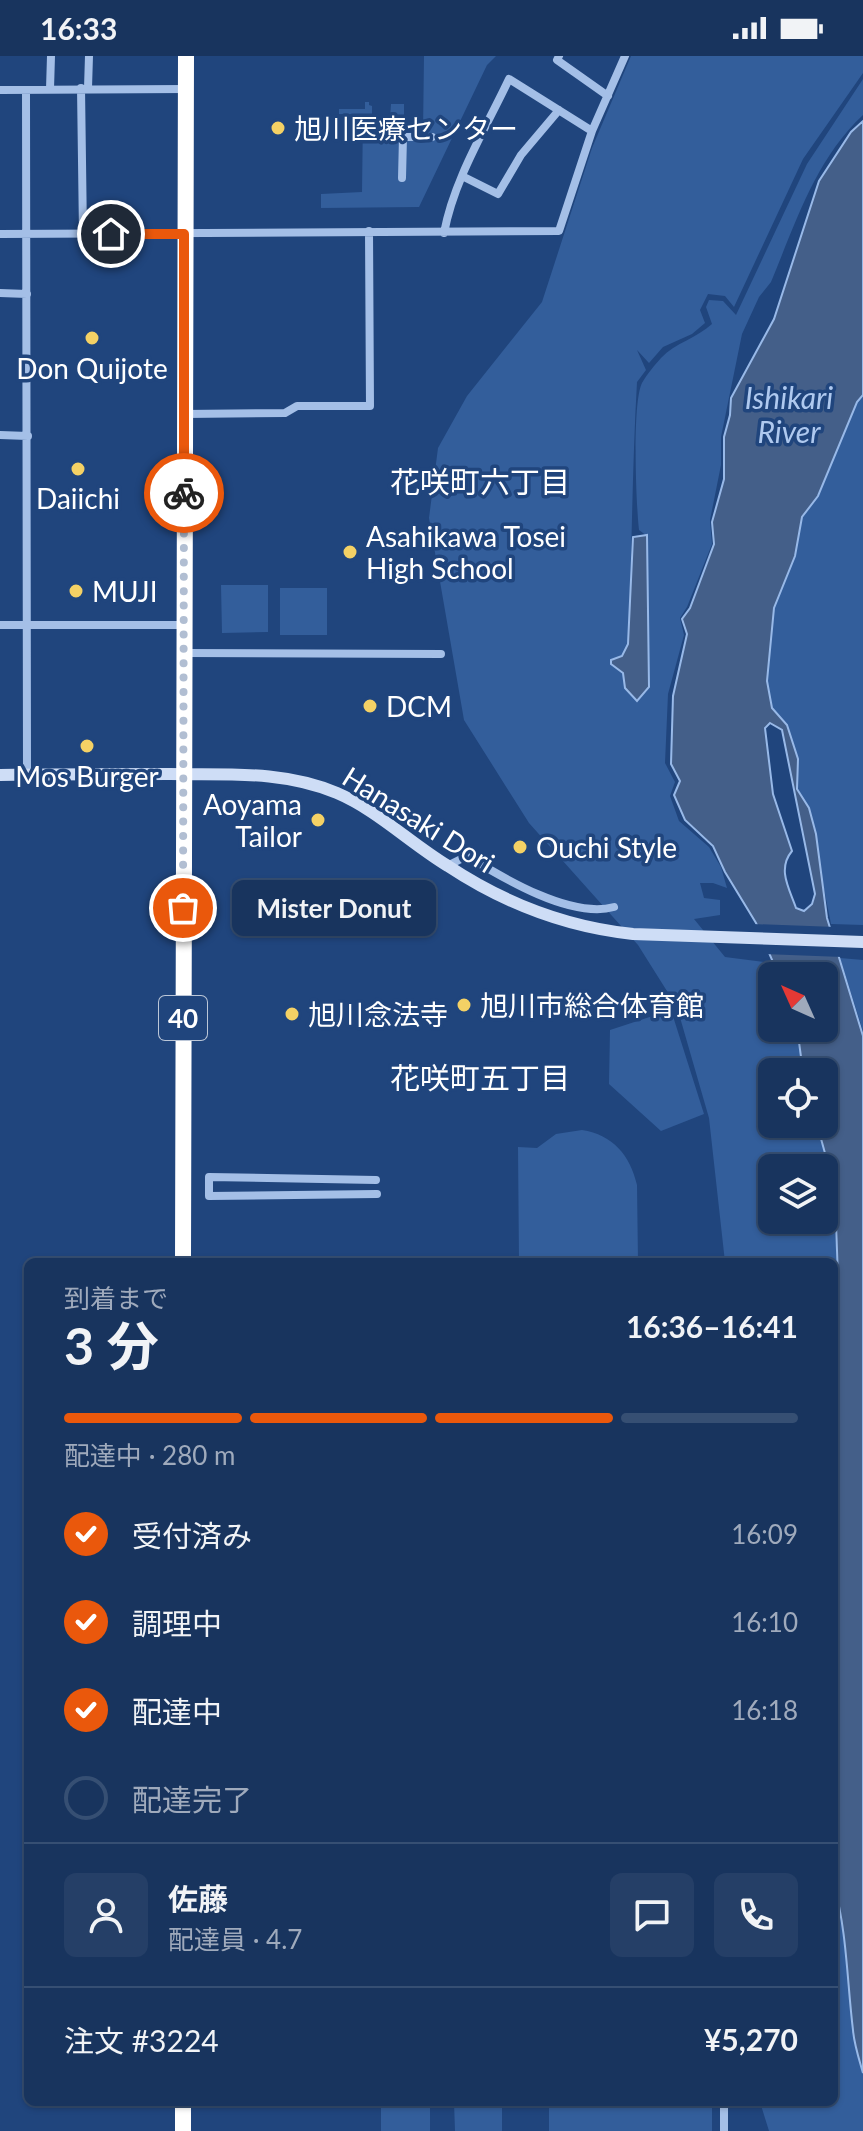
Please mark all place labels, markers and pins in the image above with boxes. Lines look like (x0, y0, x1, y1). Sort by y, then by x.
place label: 旭川医療センター (294, 111, 518, 145)
marker: 旭川医療センター (269, 119, 287, 137)
pin (77, 200, 145, 268)
marker: Don Quijote (83, 329, 101, 347)
place label: Don Quijote (16, 351, 168, 385)
marker: Daiichi (69, 460, 87, 478)
place label: Daiichi (36, 481, 120, 515)
place label: Asahikawa Tosei High School (366, 519, 566, 585)
marker: Asahikawa Tosei High School (341, 543, 359, 561)
place label: MUJI (92, 574, 158, 608)
marker: MUJI (67, 582, 85, 600)
place label: DCM (386, 689, 452, 723)
marker: DCM (361, 697, 379, 715)
marker: Mos Burger (78, 737, 96, 755)
place label: Mos Burger (15, 759, 159, 793)
place label: Aoyama Tailor (203, 787, 302, 853)
marker: Aoyama Tailor (309, 811, 327, 829)
place label: Ouchi Style (536, 830, 677, 864)
marker: Ouchi Style (511, 838, 529, 856)
pin (149, 874, 217, 942)
callout: Mister Donut (231, 880, 435, 936)
place label: 旭川市総合体育館 (480, 988, 704, 1022)
marker: 旭川市総合体育館 (455, 996, 473, 1014)
place label: 旭川念法寺 (308, 997, 448, 1031)
marker: 旭川念法寺 (283, 1005, 301, 1023)

